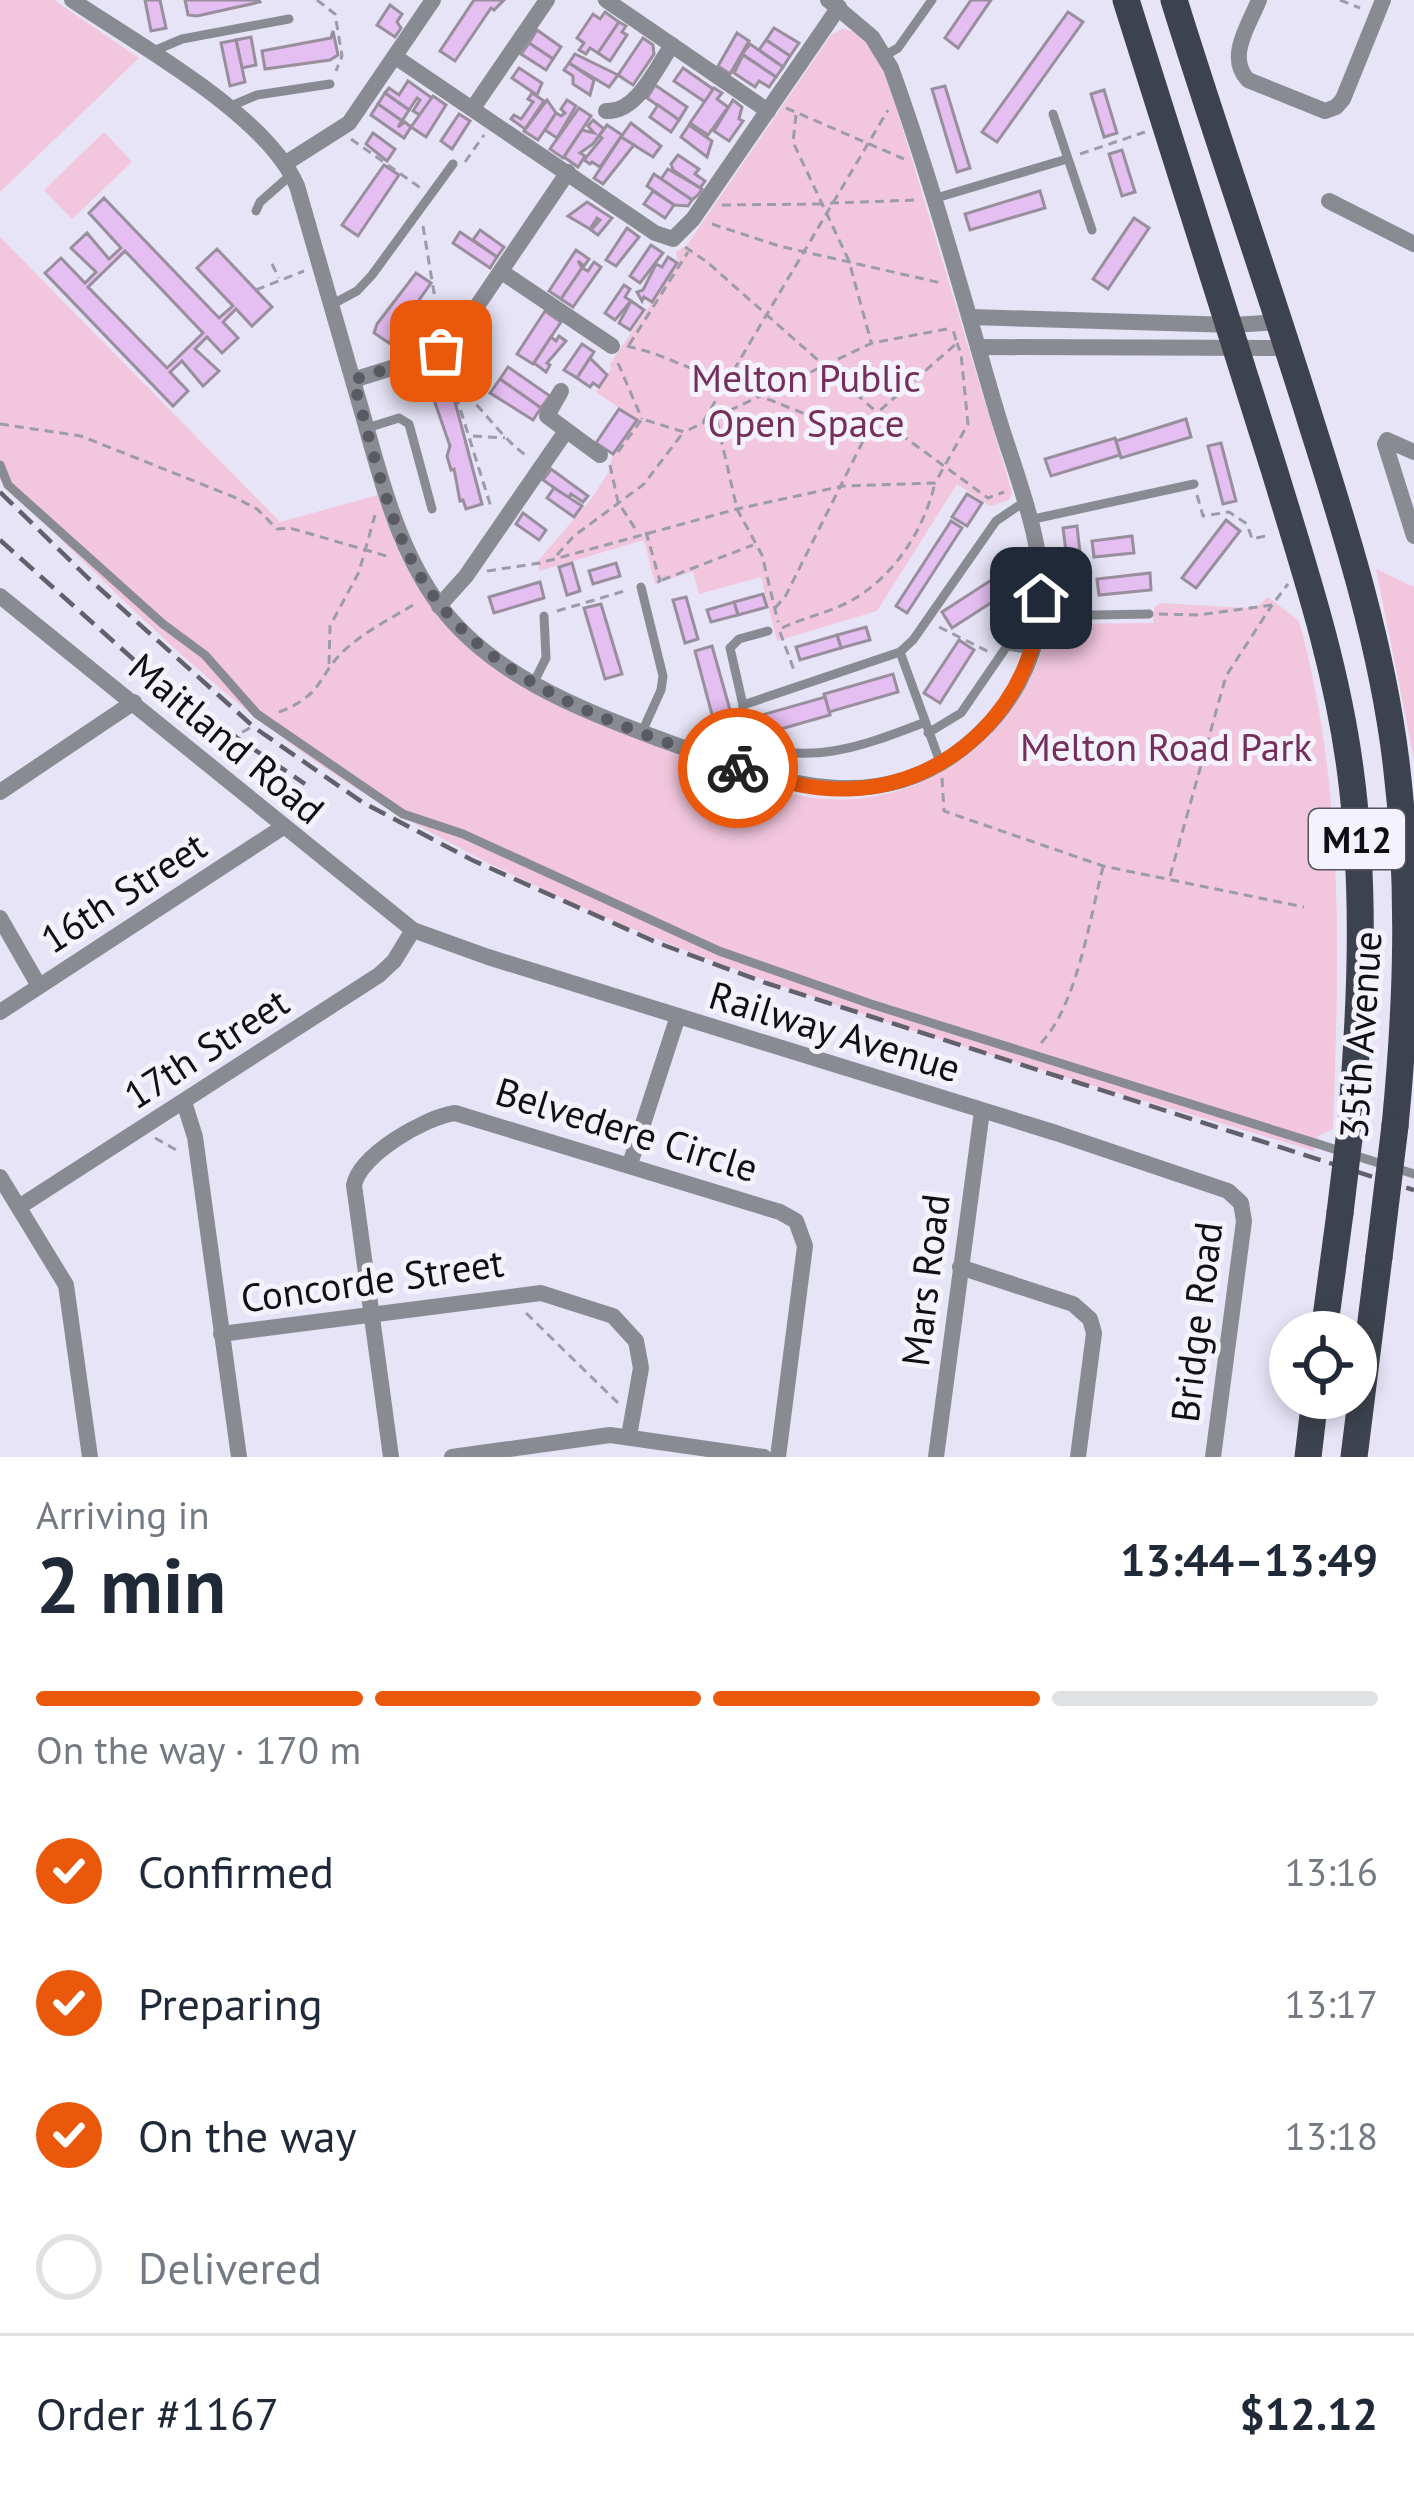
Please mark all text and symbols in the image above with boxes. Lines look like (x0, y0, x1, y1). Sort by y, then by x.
pin (390, 300, 492, 402)
icon: bag (408, 318, 474, 384)
park label: Melton Public Open Space (691, 352, 921, 448)
pin (990, 547, 1092, 649)
icon: home (1008, 565, 1074, 631)
street label: Maitland Road (119, 641, 335, 835)
courier (678, 708, 798, 828)
park label: Melton Road Park (1020, 721, 1312, 772)
icon: bike (705, 735, 771, 801)
road number: M12 (1309, 809, 1405, 869)
street label: 16th Street (31, 820, 215, 964)
street label: 35th Avenue (1327, 929, 1393, 1141)
street label: Railway Avenue (703, 969, 967, 1093)
street label: 17th Street (114, 976, 298, 1120)
street label: Belvedere Circle (490, 1065, 764, 1193)
street label: Mars Road (889, 1191, 961, 1369)
street label: Bridge Road (1158, 1219, 1234, 1425)
street label: Concorde Street (237, 1236, 507, 1324)
map controls (1269, 1311, 1377, 1419)
button: locate (1269, 1311, 1377, 1419)
text: Arriving in (36, 1489, 210, 1540)
text: 13:44–13:49 (1120, 1530, 1378, 1588)
text: 2 min (36, 1534, 226, 1635)
text: On the way · 170 m (36, 1724, 361, 1775)
icon: check (36, 1838, 102, 1904)
text: Confirmed (138, 1842, 334, 1900)
text: 13:16 (1284, 1846, 1378, 1897)
icon: check (36, 1970, 102, 2036)
text: Preparing (138, 1974, 323, 2032)
text: 13:17 (1284, 1978, 1378, 2029)
icon: check (36, 2102, 102, 2168)
text: On the way (138, 2106, 357, 2164)
text: 13:18 (1284, 2110, 1378, 2161)
text: Delivered (138, 2238, 322, 2296)
text: Order #1167 (36, 2384, 279, 2442)
text: $12.12 (1239, 2384, 1378, 2442)

